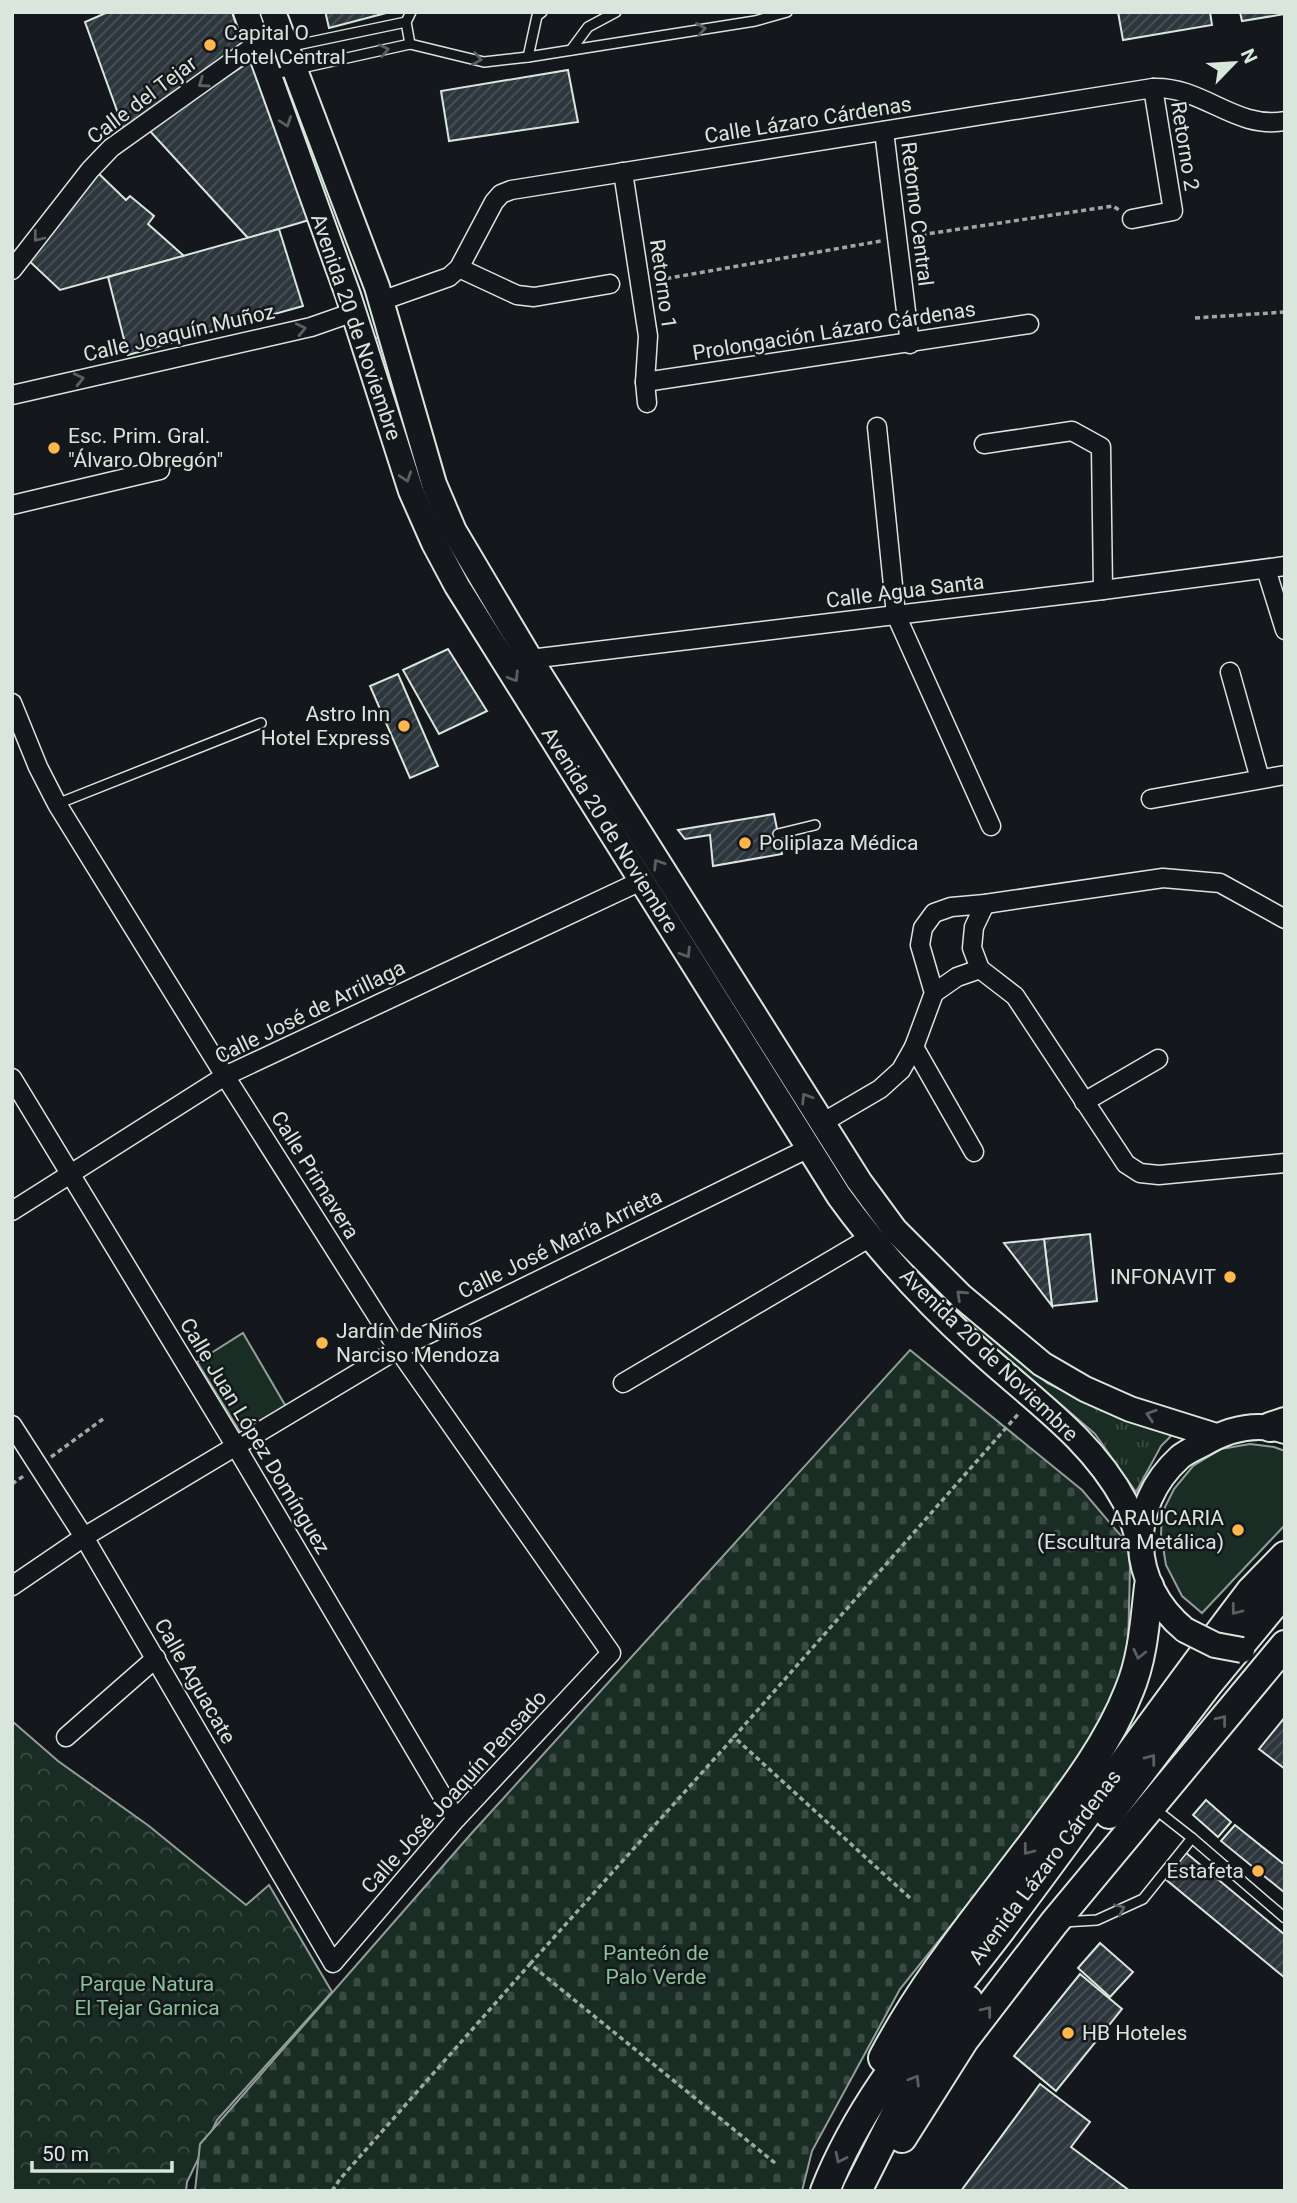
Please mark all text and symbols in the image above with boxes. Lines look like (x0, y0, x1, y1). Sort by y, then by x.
place label: Capital O Hotel Central (224, 21, 346, 69)
one-way arrow (695, 22, 707, 37)
north arrow (1199, 28, 1269, 98)
marker: Capital O Hotel Central (202, 37, 218, 53)
one-way arrow (378, 44, 390, 59)
text: N (1236, 45, 1262, 67)
street label: Calle del Tejar (83, 51, 201, 149)
one-way arrow (471, 51, 483, 66)
one-way arrow (198, 75, 211, 87)
street label: Calle Lázaro Cárdenas (703, 92, 913, 148)
street label: Retorno 2 (1166, 99, 1204, 193)
one-way arrow (278, 116, 292, 128)
street label: Retorno Central (896, 141, 938, 287)
street label: Avenida 20 de Noviembre (306, 211, 406, 443)
one-way arrow (34, 229, 47, 241)
street label: Retorno 1 (645, 238, 681, 330)
street label: Prolongación Lázaro Cárdenas (691, 297, 977, 365)
street label: Calle Joaquín Muñoz (81, 299, 277, 367)
one-way arrow (295, 323, 307, 338)
one-way arrow (73, 373, 85, 387)
place label: Esc. Prim. Gral. "Álvaro Obregón" (68, 424, 223, 472)
marker: Esc. Prim. Gral. "Álvaro Obregón" (46, 440, 62, 456)
one-way arrow (398, 471, 413, 483)
street label: Calle Agua Santa (825, 569, 985, 613)
one-way arrow (505, 669, 518, 682)
place label: Astro Inn Hotel Express (261, 702, 390, 750)
marker: Astro Inn Hotel Express (396, 718, 412, 734)
street label: Avenida 20 de Noviembre (537, 723, 683, 937)
place label: Poliplaza Médica (759, 831, 919, 855)
marker: Poliplaza Médica (737, 835, 753, 851)
one-way arrow (653, 859, 666, 872)
one-way arrow (678, 945, 691, 958)
street label: Calle José de Arrillaga (211, 956, 409, 1068)
one-way arrow (802, 1093, 815, 1106)
street label: Calle Primavera (266, 1107, 364, 1243)
street label: Calle José María Arrieta (454, 1184, 666, 1304)
street label: Avenida 20 de Noviembre (895, 1264, 1083, 1446)
place label: INFONAVIT (1110, 1265, 1216, 1289)
marker: INFONAVIT (1222, 1269, 1238, 1285)
one-way arrow (956, 1291, 969, 1303)
street label: Calle Juan López Domínguez (175, 1314, 335, 1558)
place label: Jardín de Niños Narciso Mendoza (336, 1319, 500, 1367)
marker: Jardín de Niños Narciso Mendoza (314, 1335, 330, 1351)
one-way arrow (1146, 1409, 1158, 1424)
place label: ARAUCARIA (Escultura Metálica) (1037, 1506, 1224, 1554)
marker: ARAUCARIA (Escultura Metálica) (1230, 1522, 1246, 1538)
one-way arrow (1232, 1602, 1245, 1615)
street label: Calle Aguacate (149, 1614, 241, 1748)
one-way arrow (1133, 1648, 1147, 1660)
street label: Calle José Joaquín Pensado (356, 1686, 552, 1898)
one-way arrow (1214, 1715, 1226, 1728)
one-way arrow (1143, 1754, 1155, 1766)
street label: Avenida Lázaro Cárdenas (964, 1765, 1126, 1969)
one-way arrow (1024, 1842, 1036, 1854)
place label: Estafeta (1166, 1859, 1244, 1883)
marker: Estafeta (1250, 1863, 1266, 1879)
one-way arrow (1113, 1904, 1126, 1918)
park label: Panteón de Palo Verde (603, 1941, 709, 1989)
park label: Parque Natura El Tejar Garnica (74, 1972, 220, 2020)
one-way arrow (978, 2006, 991, 2018)
place label: HB Hoteles (1082, 2021, 1187, 2045)
marker: HB Hoteles (1060, 2025, 1076, 2041)
one-way arrow (906, 2075, 919, 2088)
scale bar (32, 2130, 172, 2174)
text: 50 m (42, 2142, 89, 2166)
one-way arrow (834, 2151, 848, 2163)

